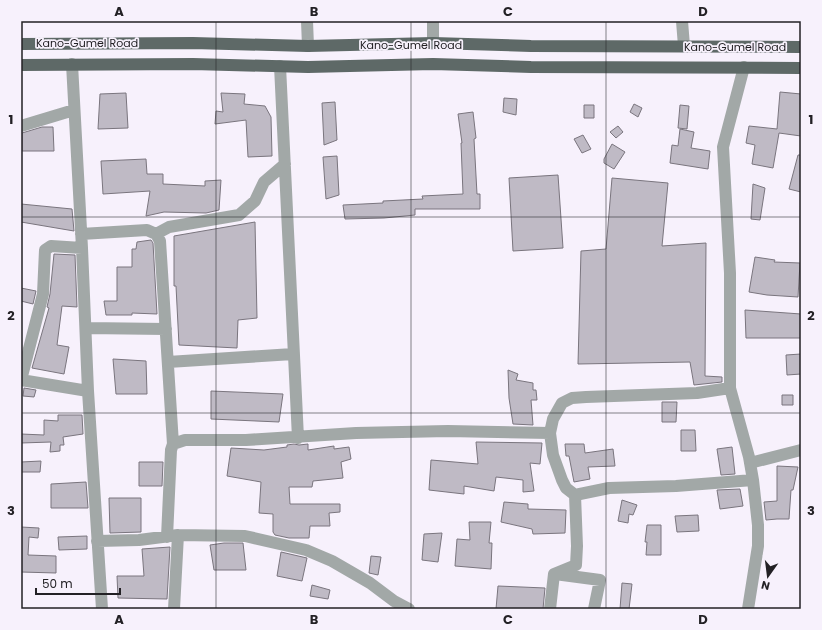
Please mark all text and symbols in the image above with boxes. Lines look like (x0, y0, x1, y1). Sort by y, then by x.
text: A (114, 2, 124, 21)
text: B (310, 2, 319, 21)
text: C (503, 2, 513, 21)
text: D (698, 2, 708, 21)
street label: Kano-Gumel Road (36, 35, 138, 51)
street label: Kano-Gumel Road (360, 37, 462, 53)
street label: Kano-Gumel Road (684, 39, 786, 55)
text: 1 (9, 110, 13, 129)
text: 1 (809, 110, 813, 129)
text: 2 (7, 306, 15, 325)
text: 2 (807, 306, 815, 325)
text: 3 (7, 501, 15, 520)
text: 3 (807, 501, 815, 520)
north arrow (748, 556, 788, 596)
scale bar (36, 570, 120, 596)
text: 50 m (42, 575, 73, 592)
text: N (760, 577, 772, 594)
text: A (114, 610, 124, 629)
text: B (310, 610, 319, 629)
text: C (503, 610, 513, 629)
text: D (698, 610, 708, 629)

